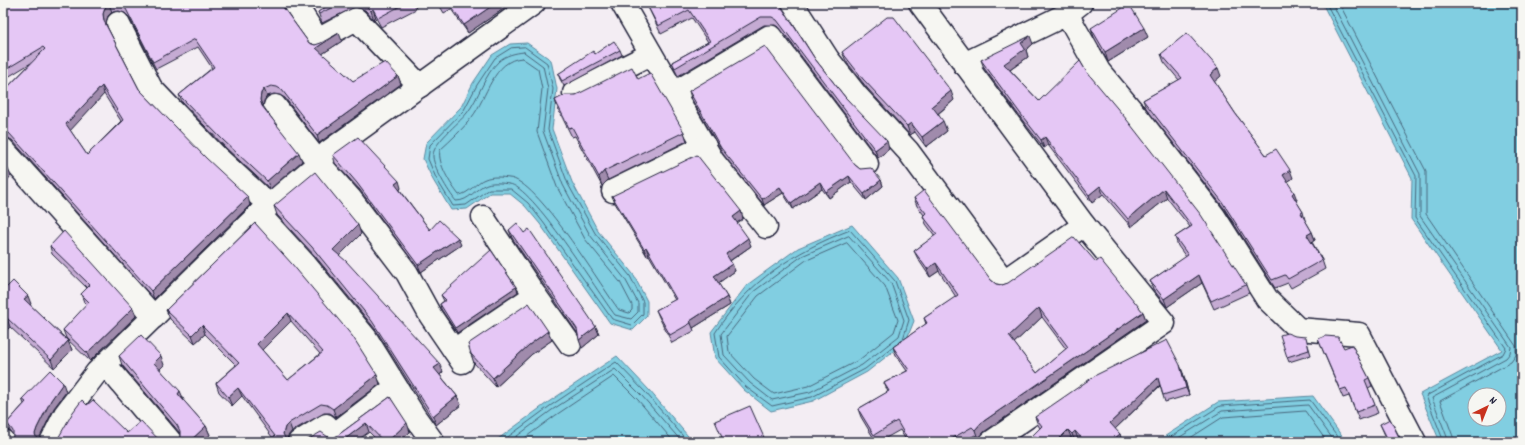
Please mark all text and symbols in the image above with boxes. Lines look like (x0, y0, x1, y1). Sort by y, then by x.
north arrow (1467, 387, 1507, 427)
text: N (1485, 393, 1500, 409)

